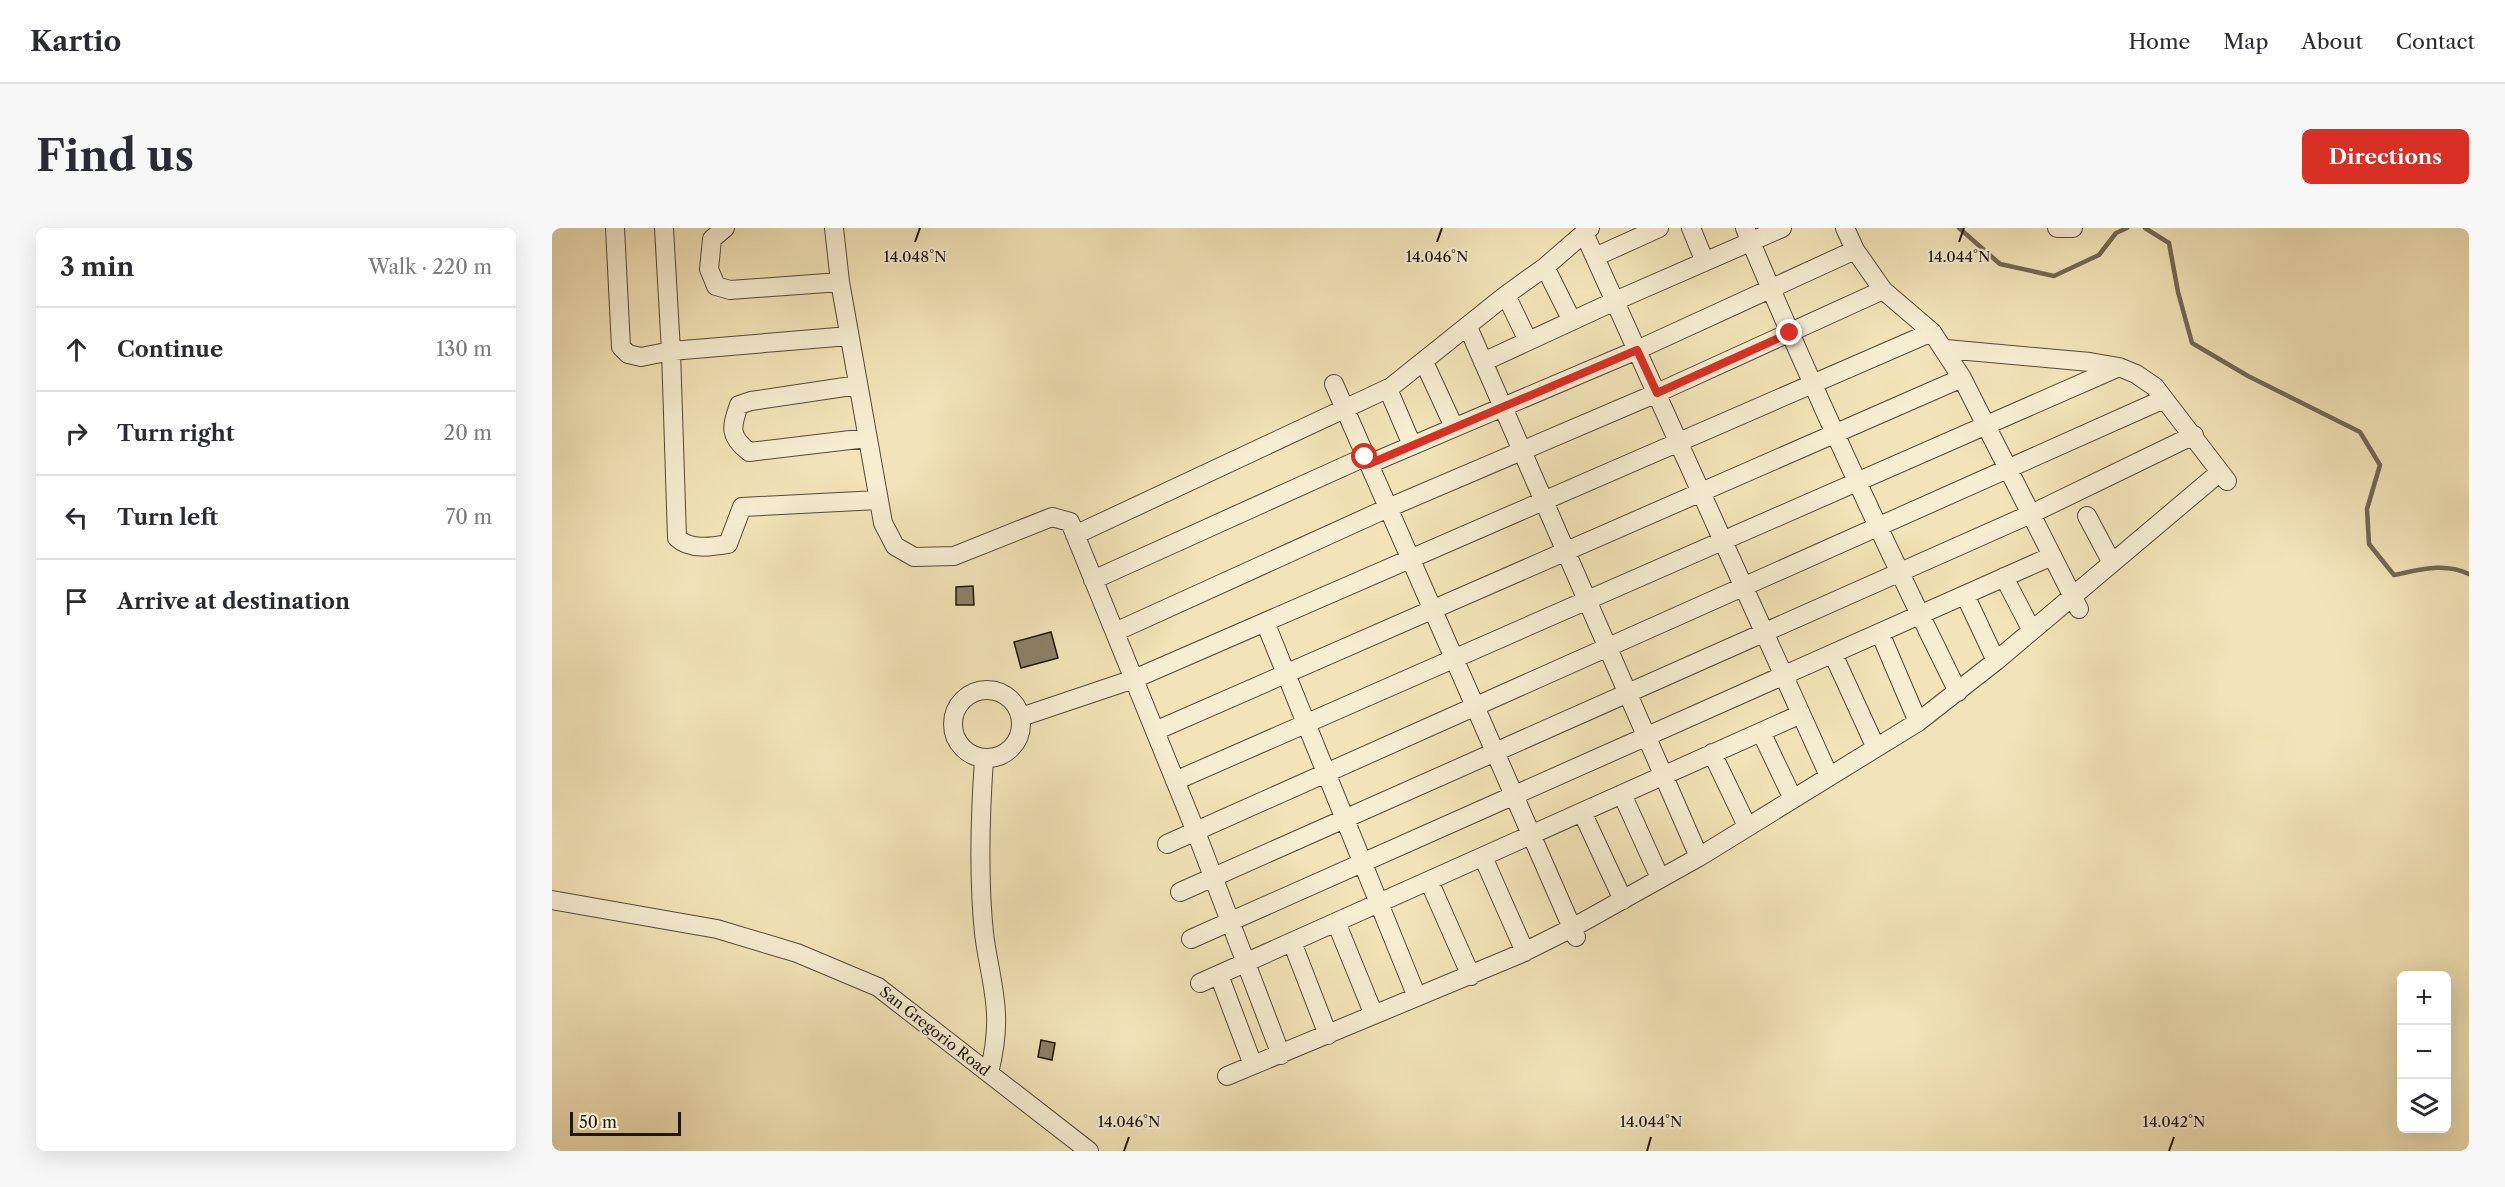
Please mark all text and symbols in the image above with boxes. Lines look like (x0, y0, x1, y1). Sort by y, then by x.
text: Kartio (30, 24, 121, 58)
text: Home (2129, 29, 2190, 54)
text: Map (2223, 29, 2268, 54)
text: About (2301, 29, 2363, 54)
text: Contact (2396, 29, 2475, 54)
button: Directions (2302, 129, 2469, 184)
text: Find us (36, 130, 194, 182)
text: 14.048°N (883, 247, 947, 266)
text: 14.046°N (1406, 247, 1468, 266)
text: 14.044°N (1928, 247, 1990, 266)
text: 3 min (60, 251, 134, 283)
text: Walk · 220 m (368, 255, 492, 279)
route end (1776, 319, 1802, 345)
icon: ahead (60, 333, 93, 366)
text: Continue (117, 336, 223, 363)
text: 130 m (436, 337, 492, 361)
icon: right (60, 417, 93, 450)
text: Turn right (117, 420, 235, 447)
text: 20 m (444, 421, 492, 445)
route start (1351, 443, 1377, 469)
icon: left (60, 501, 93, 534)
text: Turn left (117, 504, 218, 531)
text: 70 m (446, 505, 492, 529)
icon: arrive (60, 585, 93, 618)
text: Arrive at destination (117, 588, 350, 615)
map controls (2397, 971, 2451, 1133)
button: + (2397, 971, 2451, 1025)
street label: San Gregorio Road (876, 982, 994, 1080)
button: − (2397, 1025, 2451, 1079)
button: layers (2397, 1079, 2451, 1133)
scale bar (570, 1109, 681, 1136)
text: 50 m (579, 1112, 617, 1132)
text: 14.046°N (1098, 1112, 1160, 1131)
text: 14.044°N (1620, 1112, 1682, 1131)
text: 14.042°N (2143, 1112, 2205, 1131)

